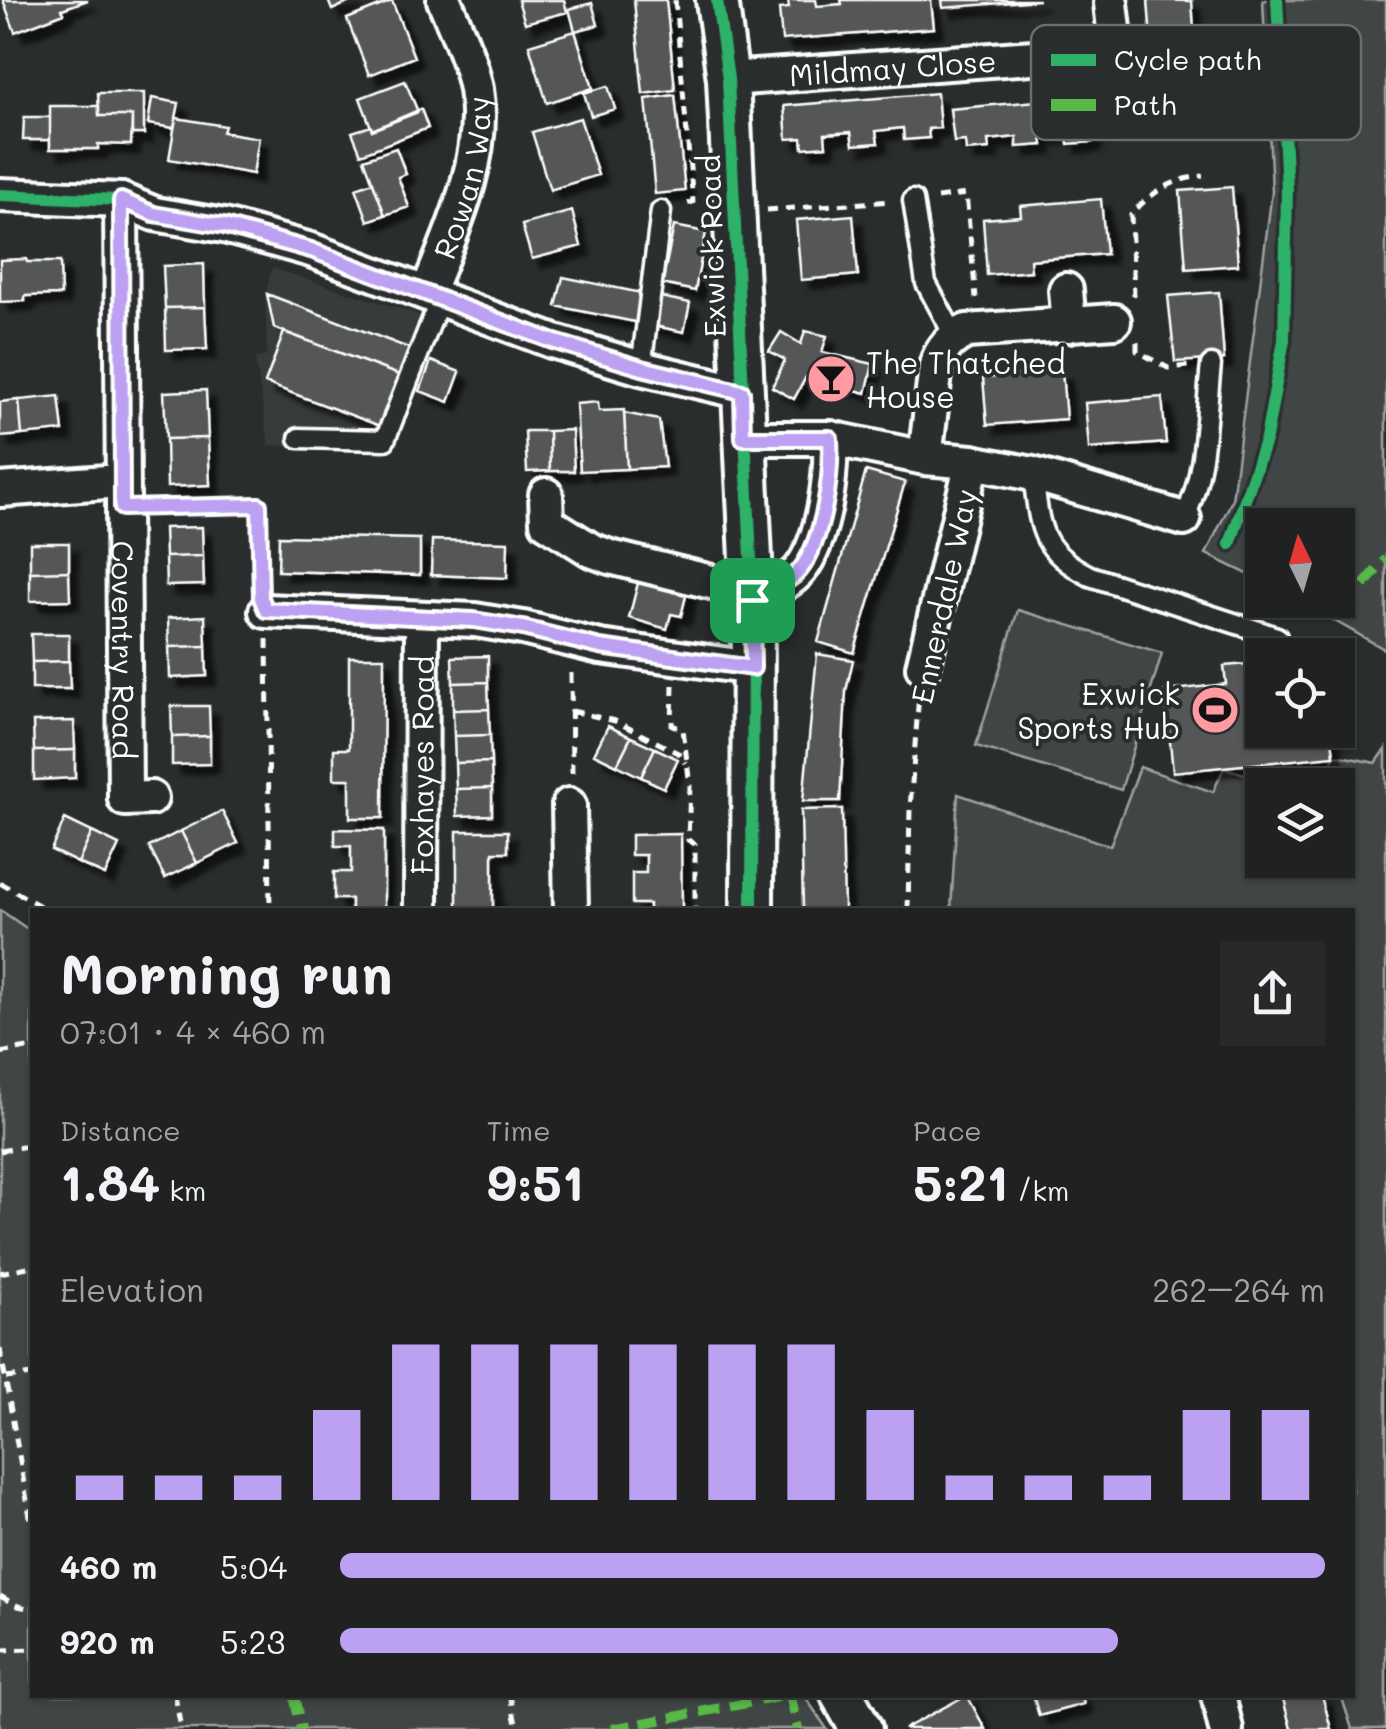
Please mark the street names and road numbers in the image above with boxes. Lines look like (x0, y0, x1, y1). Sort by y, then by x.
street label: Mildmay Close (788, 40, 997, 95)
street label: Rowan Way (423, 95, 498, 264)
street label: Exwick Road (688, 154, 734, 338)
street label: Ennerdale Way (901, 485, 985, 707)
street label: Coventry Road (103, 541, 145, 759)
street label: Foxhayes Road (401, 656, 442, 874)

